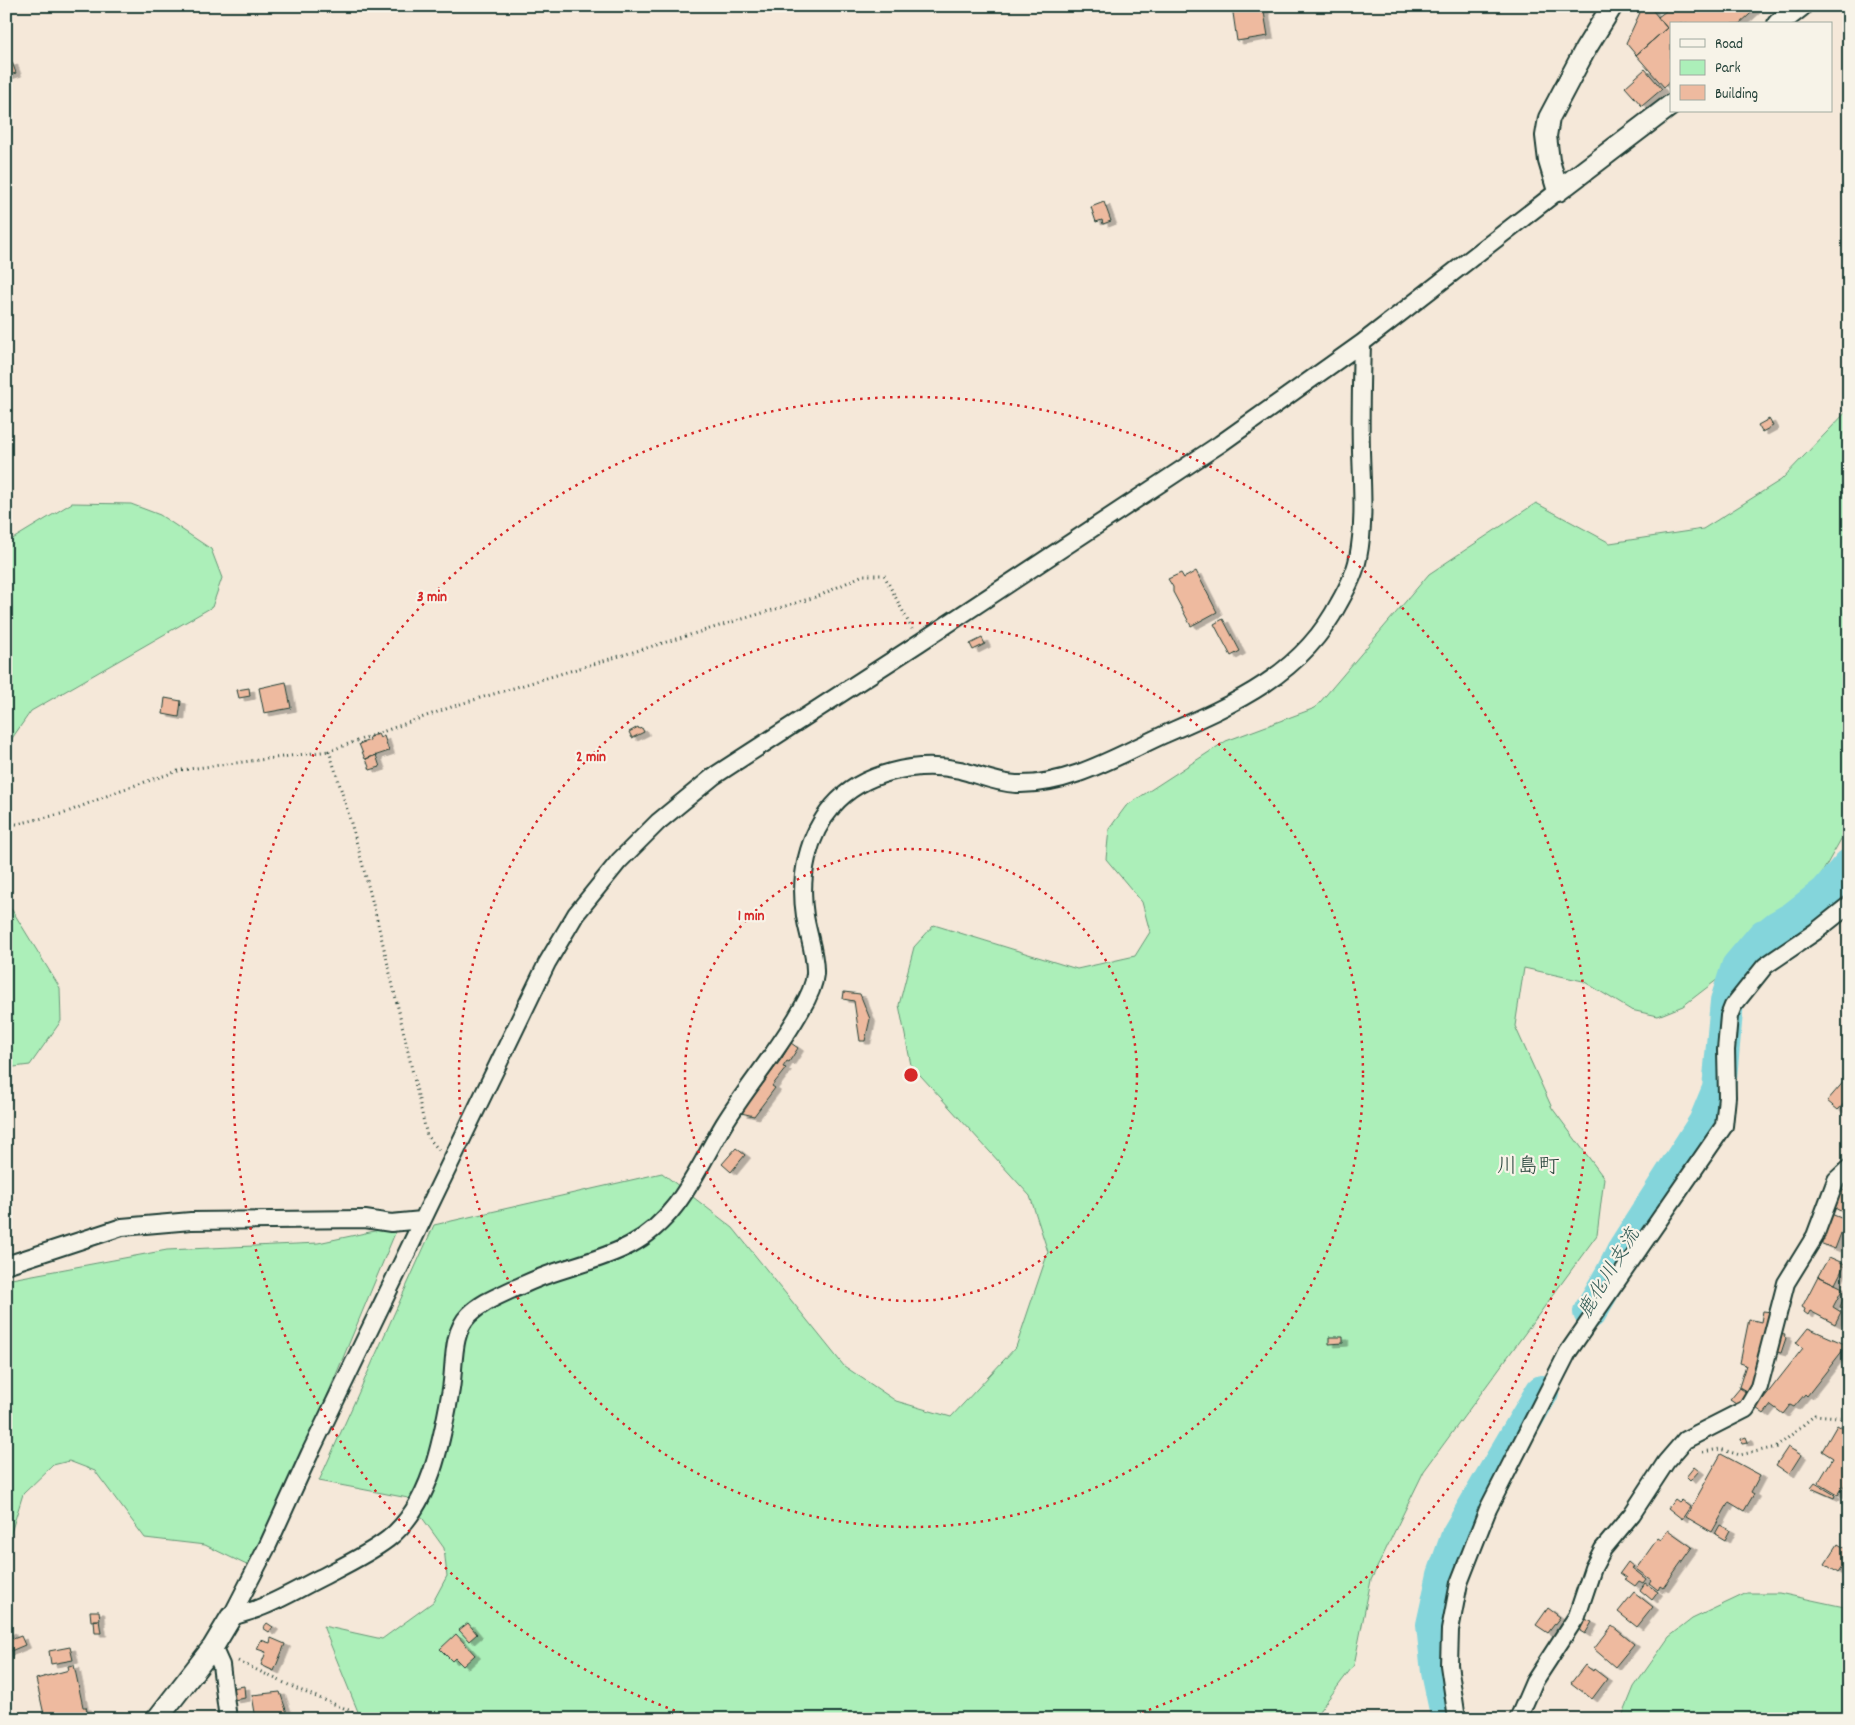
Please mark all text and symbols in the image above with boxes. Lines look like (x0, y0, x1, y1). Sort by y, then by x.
legend (1670, 22, 1832, 112)
text: Road (1715, 34, 1743, 56)
text: Park (1715, 58, 1741, 80)
text: Building (1715, 84, 1758, 106)
text: 3 min (417, 587, 447, 609)
text: 2 min (576, 747, 606, 769)
text: 1 min (738, 906, 764, 928)
centre of rings (902, 1066, 920, 1084)
district label: 川島町 (1497, 1153, 1560, 1183)
water label: 鹿化川支流 (1572, 1223, 1648, 1324)

